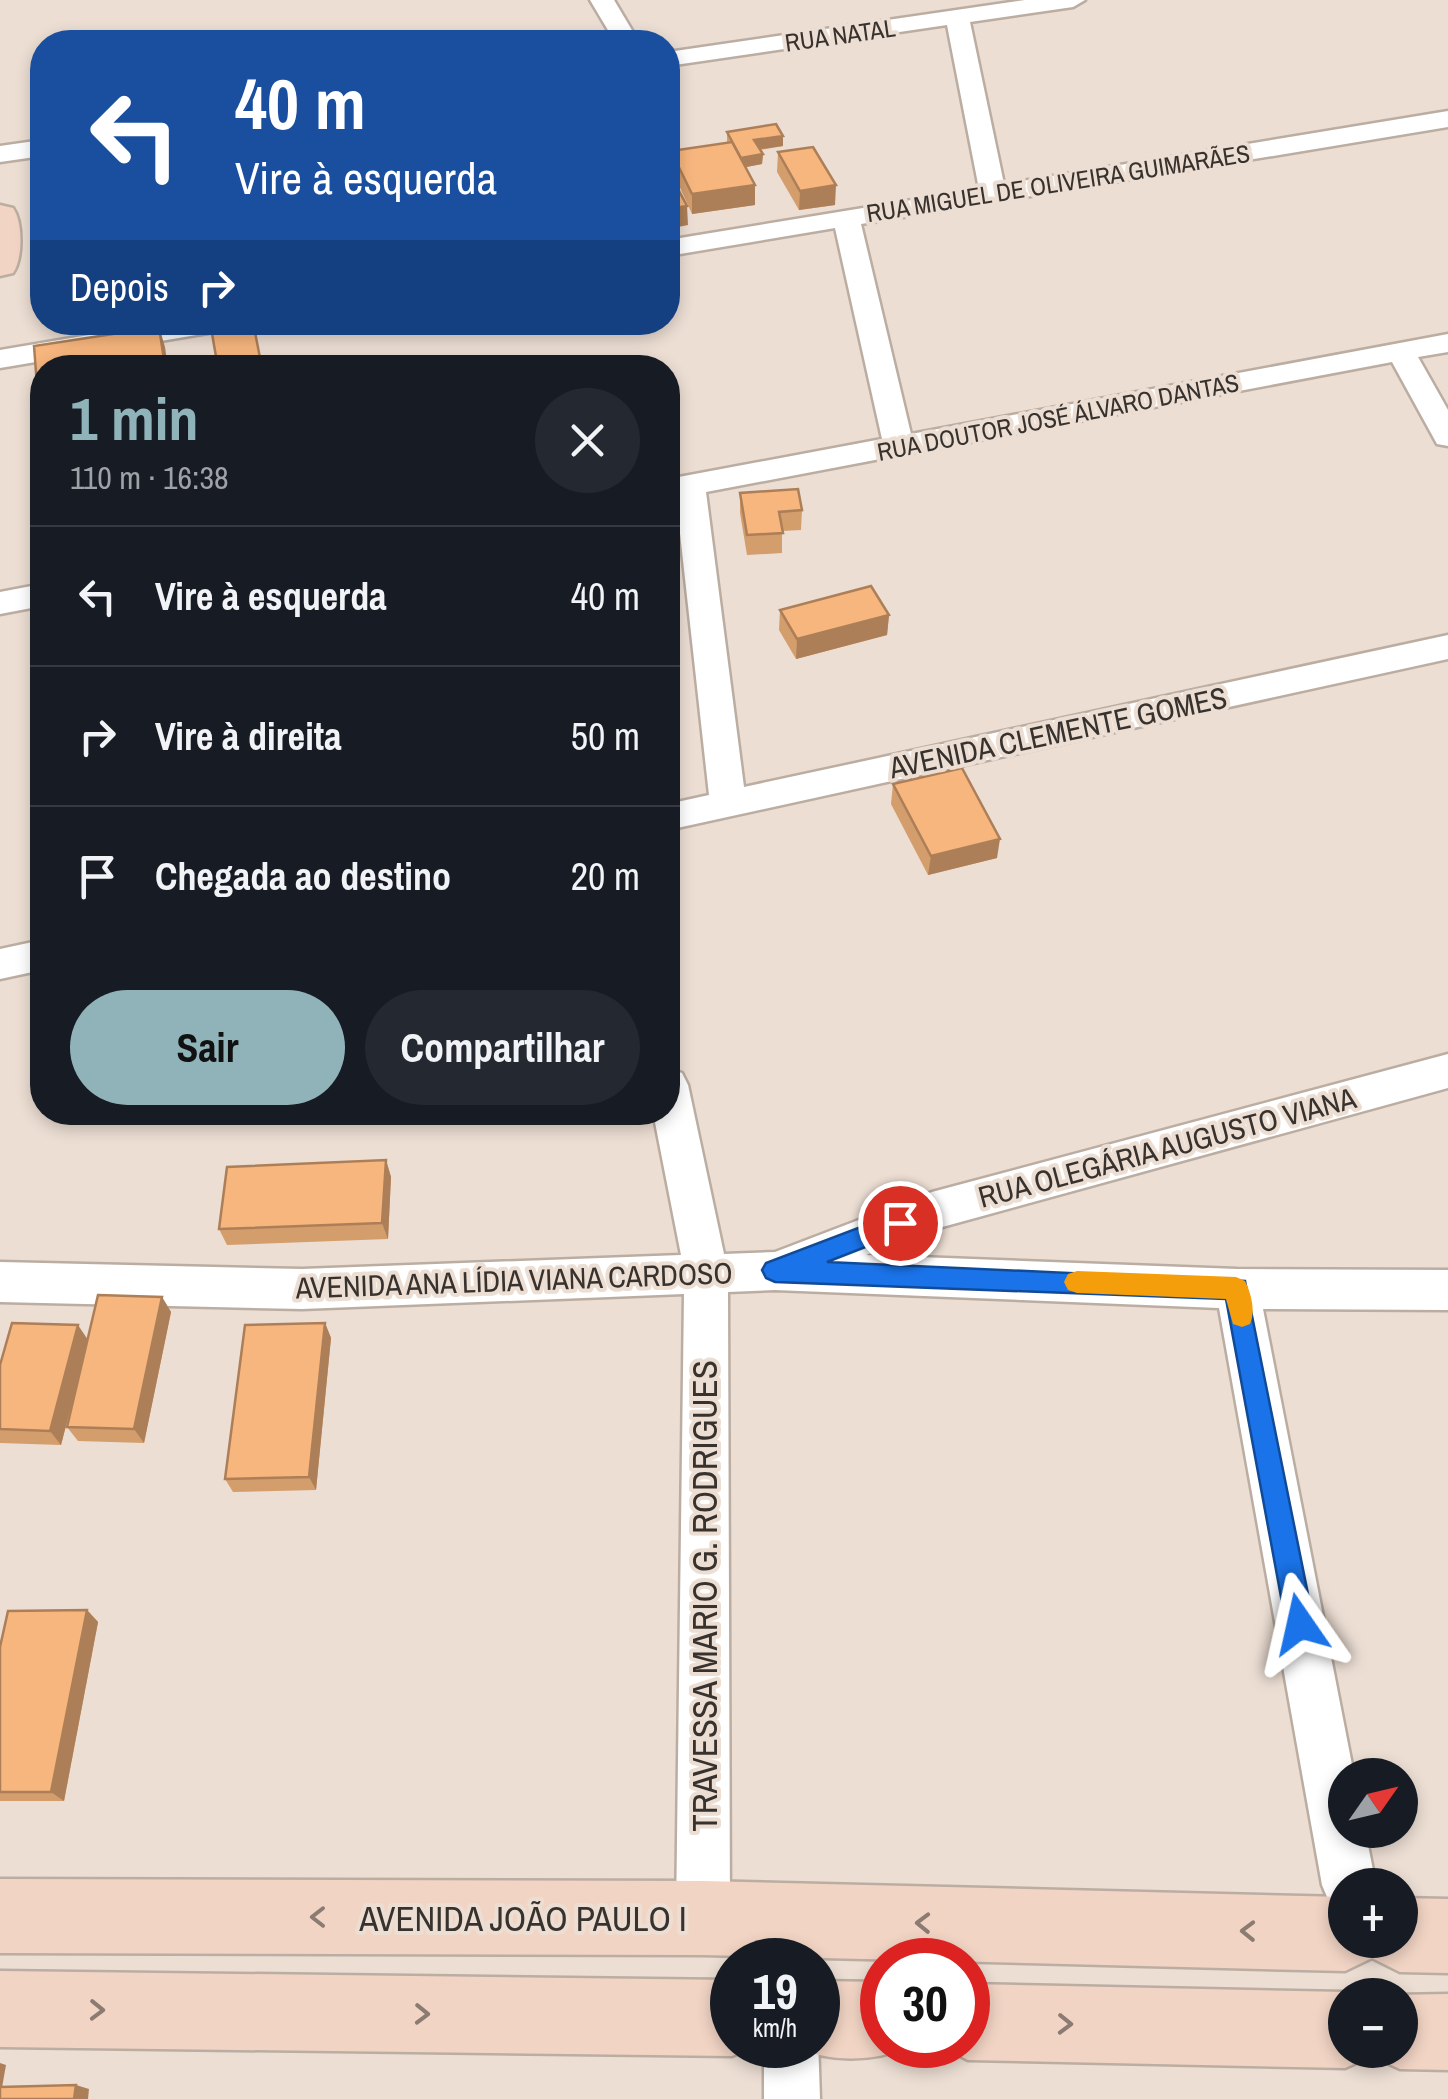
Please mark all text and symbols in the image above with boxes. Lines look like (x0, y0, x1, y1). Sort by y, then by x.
street label: RUA NATAL (783, 10, 897, 60)
text: 40 m (235, 57, 366, 151)
icon: left (70, 70, 200, 200)
street label: RUA MIGUEL DE OLIVEIRA GUIMARÃES (864, 136, 1252, 230)
text: Vire à esquerda (235, 147, 497, 208)
icon: right (189, 260, 244, 315)
text: Depois (70, 262, 169, 313)
street label: RUA DOUTOR JOSÉ ÁLVARO DANTAS (874, 365, 1242, 469)
text: 1 min (70, 378, 199, 459)
button: close (535, 388, 640, 493)
text: 110 m · 16:38 (70, 456, 229, 499)
icon: left (70, 569, 125, 624)
text: Vire à esquerda (155, 571, 387, 622)
text: 40 m (571, 571, 640, 622)
street label: AVENIDA CLEMENTE GOMES (885, 677, 1230, 788)
icon: right (70, 709, 125, 764)
text: Vire à direita (155, 711, 342, 762)
text: 50 m (571, 711, 640, 762)
icon: arrive (70, 849, 125, 904)
text: Chegada ao destino (155, 851, 451, 902)
text: 20 m (571, 851, 640, 902)
button: Sair (70, 990, 345, 1105)
button: Compartilhar (365, 990, 640, 1105)
street label: RUA OLEGÁRIA AUGUSTO VIANA (974, 1077, 1361, 1217)
pin (858, 1181, 943, 1266)
icon: arrive (873, 1196, 928, 1251)
street label: AVENIDA ANA LÍDIA VIANA CARDOSO (294, 1252, 733, 1308)
street label: TRAVESSA MARIO G. RODRIGUES (681, 1360, 728, 1832)
position arrow (1248, 1572, 1352, 1676)
north arrow (1328, 1758, 1418, 1848)
map controls (1328, 1758, 1418, 2068)
button: + (1328, 1868, 1418, 1958)
street label: AVENIDA JOÃO PAULO I (358, 1895, 687, 1942)
one-way arrow (309, 1906, 324, 1928)
one-way arrow (914, 1913, 930, 1934)
one-way arrow (1239, 1921, 1255, 1942)
speed limit sign: 30 (860, 1938, 990, 2068)
text: 19 (752, 1957, 798, 2025)
button: − (1328, 1978, 1418, 2068)
one-way arrow (90, 1999, 106, 2021)
one-way arrow (416, 2003, 431, 2025)
text: km/h (753, 2011, 797, 2045)
one-way arrow (1058, 2013, 1073, 2035)

